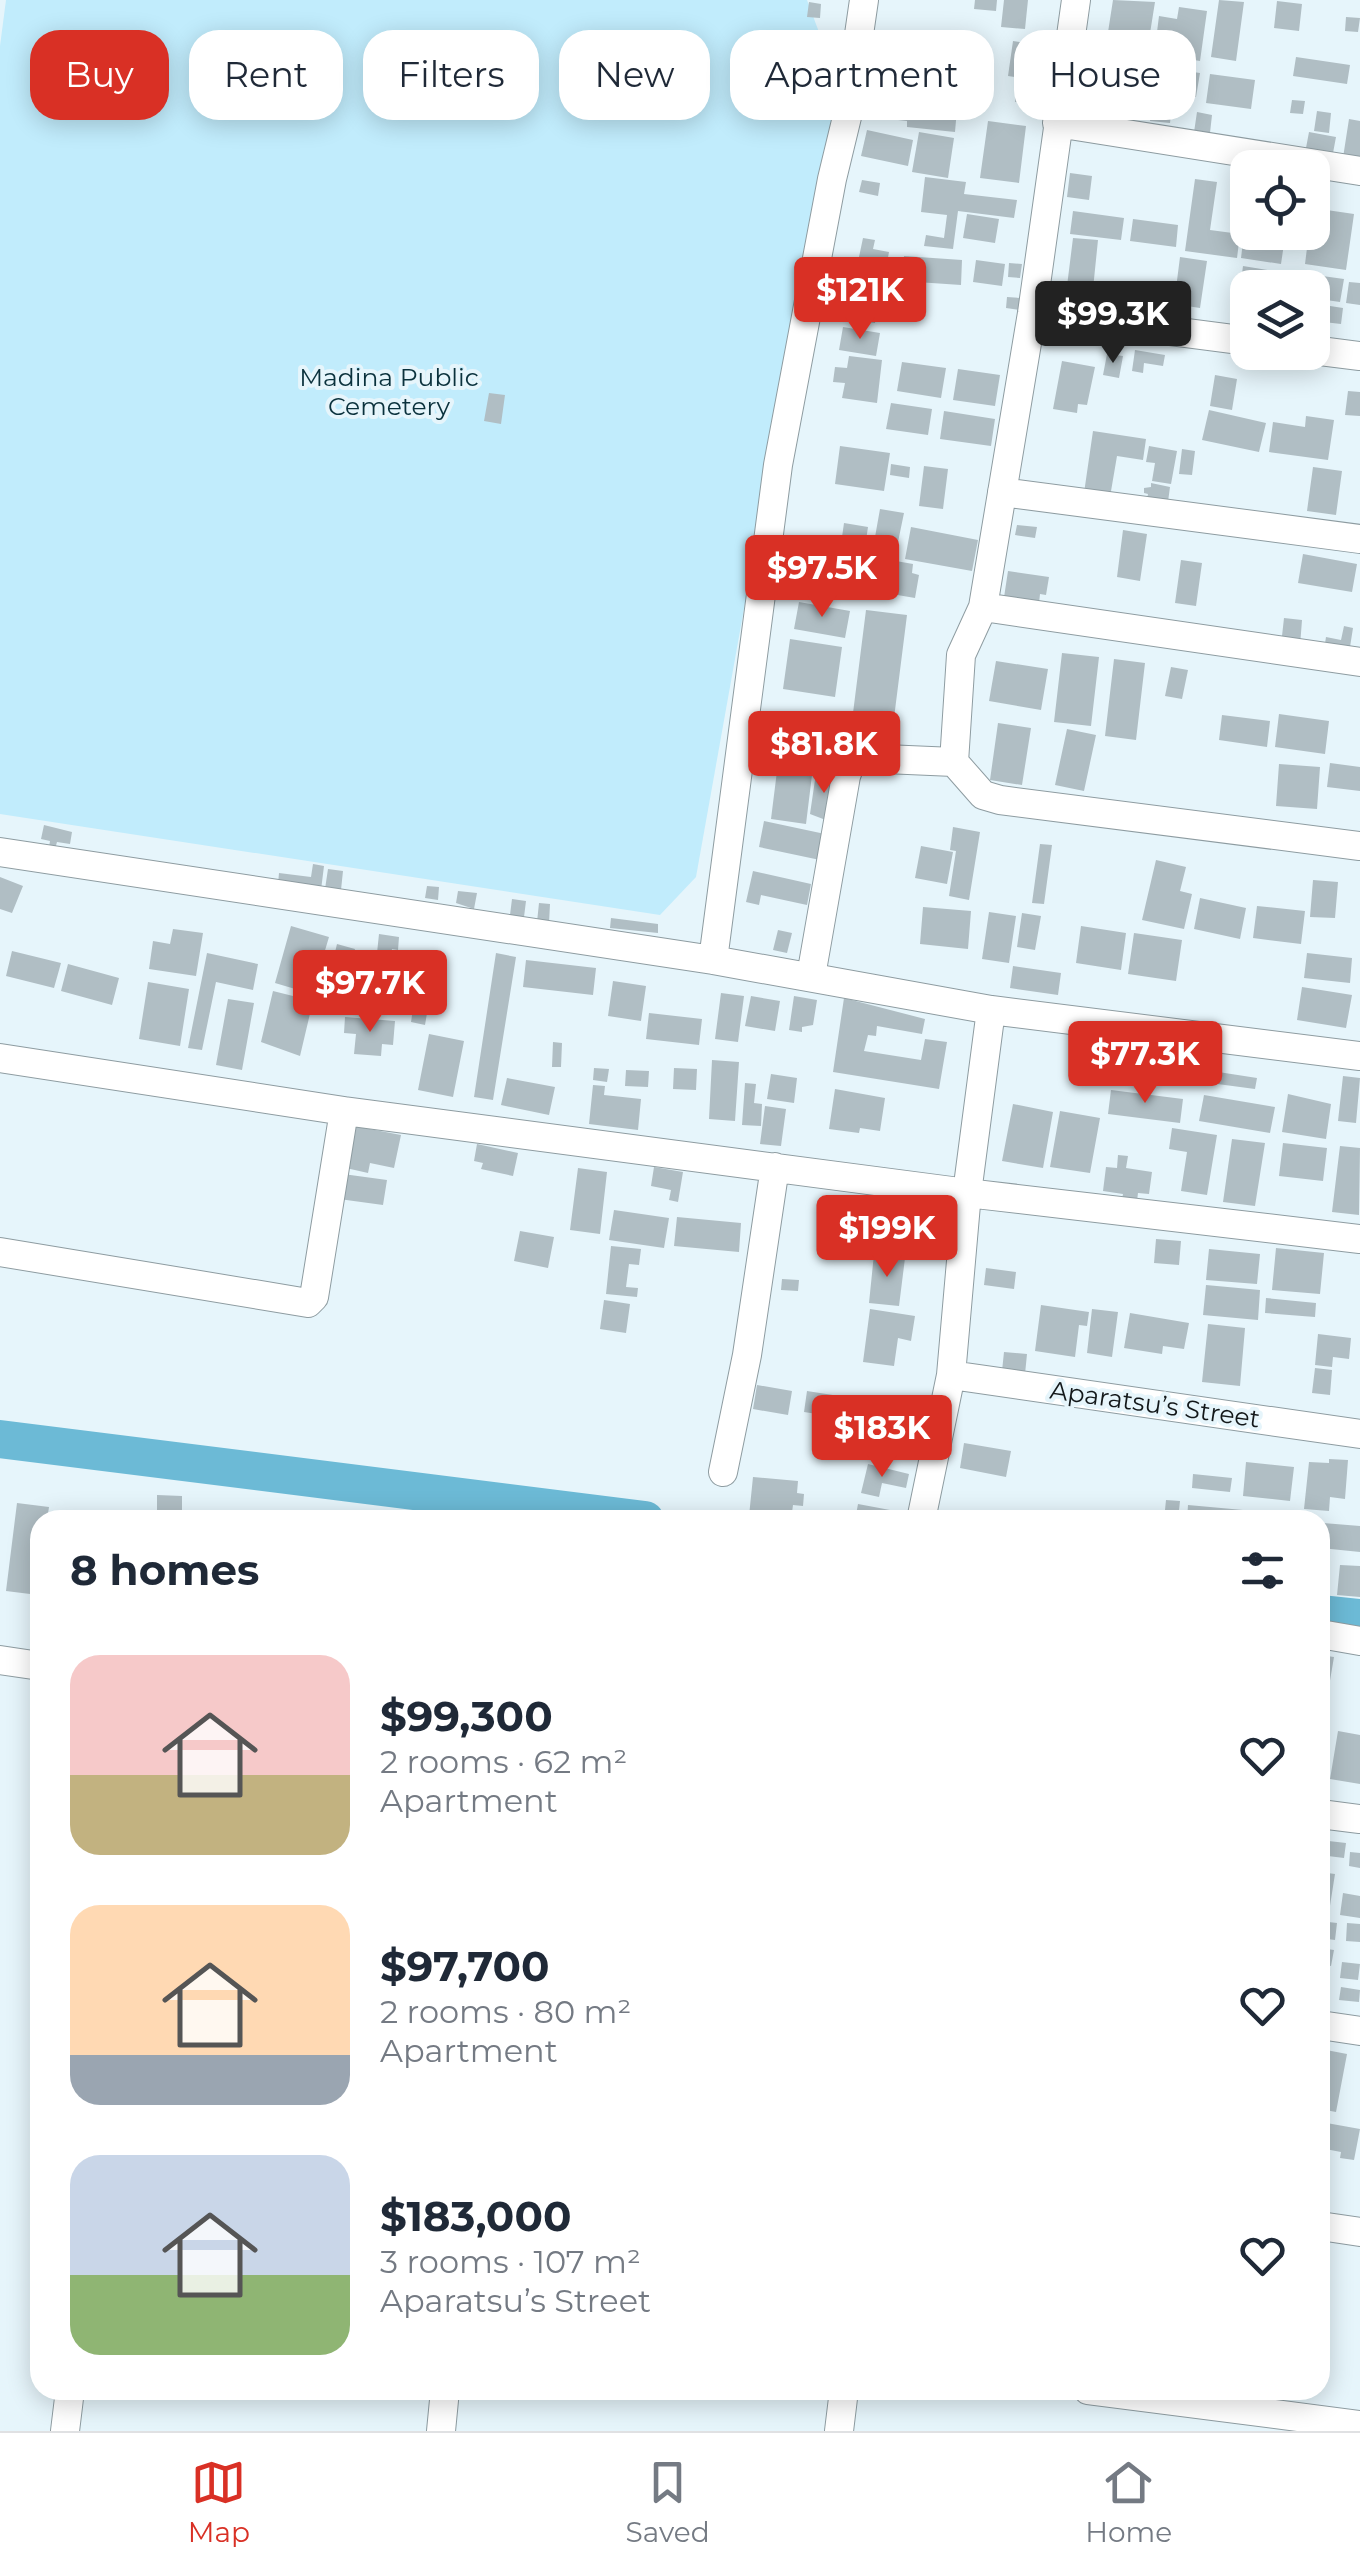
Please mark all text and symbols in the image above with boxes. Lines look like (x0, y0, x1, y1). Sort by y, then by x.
chip: Buy (30, 30, 169, 120)
chip: Rent (189, 30, 343, 120)
chip: Filters (363, 30, 539, 120)
chip: New (559, 30, 710, 120)
chip: Apartment (730, 30, 994, 120)
chip: House (1014, 30, 1196, 120)
map controls (1230, 150, 1330, 370)
button: locate (1230, 150, 1330, 250)
pin: $121K (790, 257, 930, 342)
text: $121K (816, 270, 904, 309)
button: layers (1230, 270, 1330, 370)
pin: $99.3K (1032, 281, 1194, 366)
text: $99.3K (1057, 294, 1169, 333)
park label: Madina Public Cemetery (299, 362, 479, 421)
pin: $97.5K (741, 535, 903, 620)
text: $97.5K (767, 548, 877, 587)
pin: $81.8K (743, 711, 905, 796)
text: $81.8K (770, 724, 878, 763)
pin: $97.7K (289, 950, 451, 1035)
text: $97.7K (315, 963, 425, 1002)
pin: $77.3K (1064, 1021, 1226, 1106)
text: $77.3K (1090, 1034, 1200, 1073)
pin: $199K (817, 1195, 957, 1280)
text: $199K (838, 1208, 936, 1247)
street label: Aparatsu’s Street (1048, 1374, 1262, 1434)
pin: $183K (812, 1395, 952, 1480)
text: $183K (834, 1408, 930, 1447)
icon: filters (1235, 1543, 1290, 1598)
text: 8 homes (70, 1544, 259, 1596)
text: $99,300 (380, 1690, 553, 1742)
icon: home (150, 1695, 270, 1815)
icon: heart (1235, 1728, 1290, 1783)
text: 2 rooms · 62 m² (380, 1742, 627, 1781)
text: Apartment (380, 1781, 558, 1820)
text: $97,700 (380, 1940, 550, 1992)
icon: home (150, 1945, 270, 2065)
icon: heart (1235, 1978, 1290, 2033)
text: 2 rooms · 80 m² (380, 1992, 631, 2031)
text: Apartment (380, 2031, 558, 2070)
text: $183,000 (380, 2190, 571, 2242)
icon: home (150, 2195, 270, 2315)
icon: heart (1235, 2228, 1290, 2283)
text: 3 rooms · 107 m² (380, 2242, 641, 2281)
text: Aparatsu’s Street (380, 2281, 651, 2320)
tab: Map (188, 2455, 250, 2549)
tab: Saved (626, 2455, 710, 2549)
tab: Home (1085, 2455, 1172, 2549)

